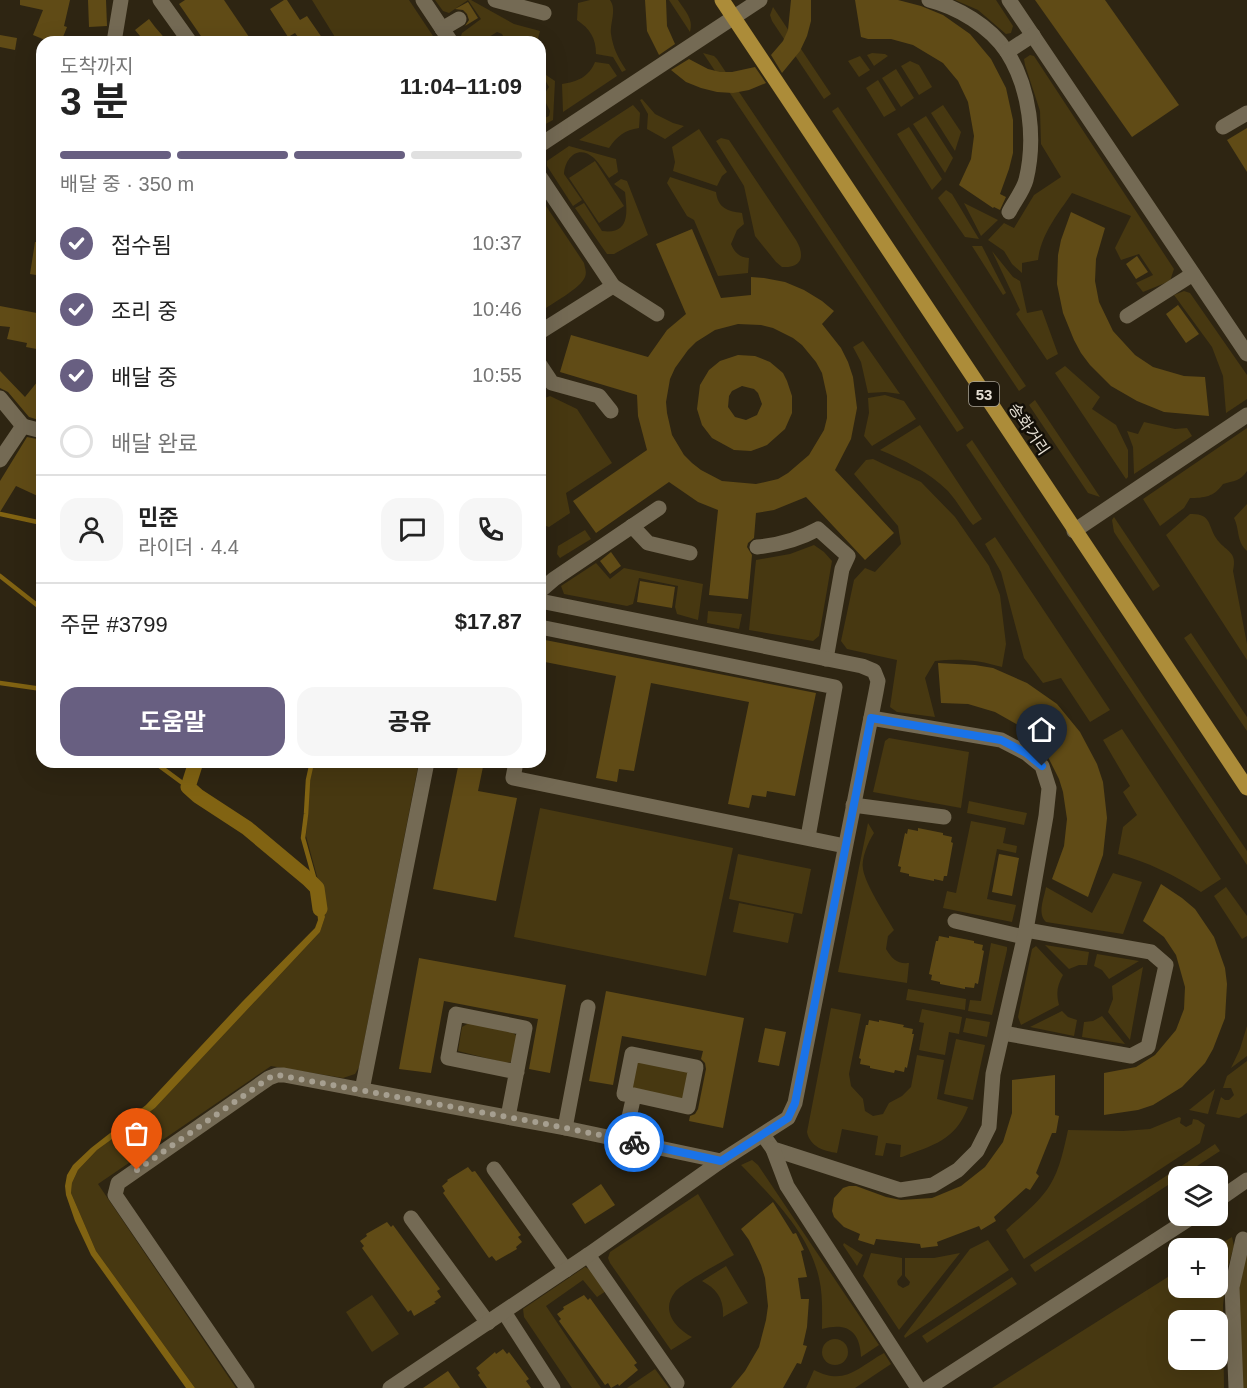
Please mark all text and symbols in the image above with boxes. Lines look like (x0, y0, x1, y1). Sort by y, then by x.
text: 도착까지 (60, 55, 134, 77)
text: 11:04–11:09 (400, 74, 522, 99)
text: 3 분 (60, 80, 128, 123)
text: 배달 중 · 350 m (60, 173, 194, 195)
icon: check (60, 227, 93, 260)
text: 10:37 (472, 232, 522, 254)
text: 접수됨 (111, 233, 172, 258)
icon: check (60, 293, 93, 326)
text: 10:46 (472, 298, 522, 320)
text: 조리 중 (111, 299, 178, 324)
icon: check (60, 359, 93, 392)
text: 10:55 (472, 364, 522, 386)
text: 배달 중 (111, 365, 178, 390)
road number: 53 (969, 382, 999, 406)
street label: 송화거리 (1005, 400, 1053, 458)
text: 배달 완료 (111, 431, 198, 456)
button: person (60, 498, 123, 561)
button: chat (381, 498, 444, 561)
button: phone (459, 498, 522, 561)
text: 민준 (138, 505, 178, 530)
text: 라이더 · 4.4 (138, 536, 239, 558)
text: $17.87 (455, 609, 522, 634)
text: 주문 #3799 (60, 612, 168, 637)
button: 도움말 (60, 687, 285, 756)
button: 공유 (297, 687, 522, 756)
pin (1016, 704, 1067, 766)
icon: home (1025, 713, 1058, 746)
pin (111, 1108, 162, 1170)
courier (604, 1112, 664, 1172)
icon: bag (120, 1117, 153, 1150)
icon: bike (618, 1126, 651, 1159)
map controls (1168, 1166, 1228, 1370)
button: layers (1168, 1166, 1228, 1226)
button: + (1168, 1238, 1228, 1298)
button: − (1168, 1310, 1228, 1370)

